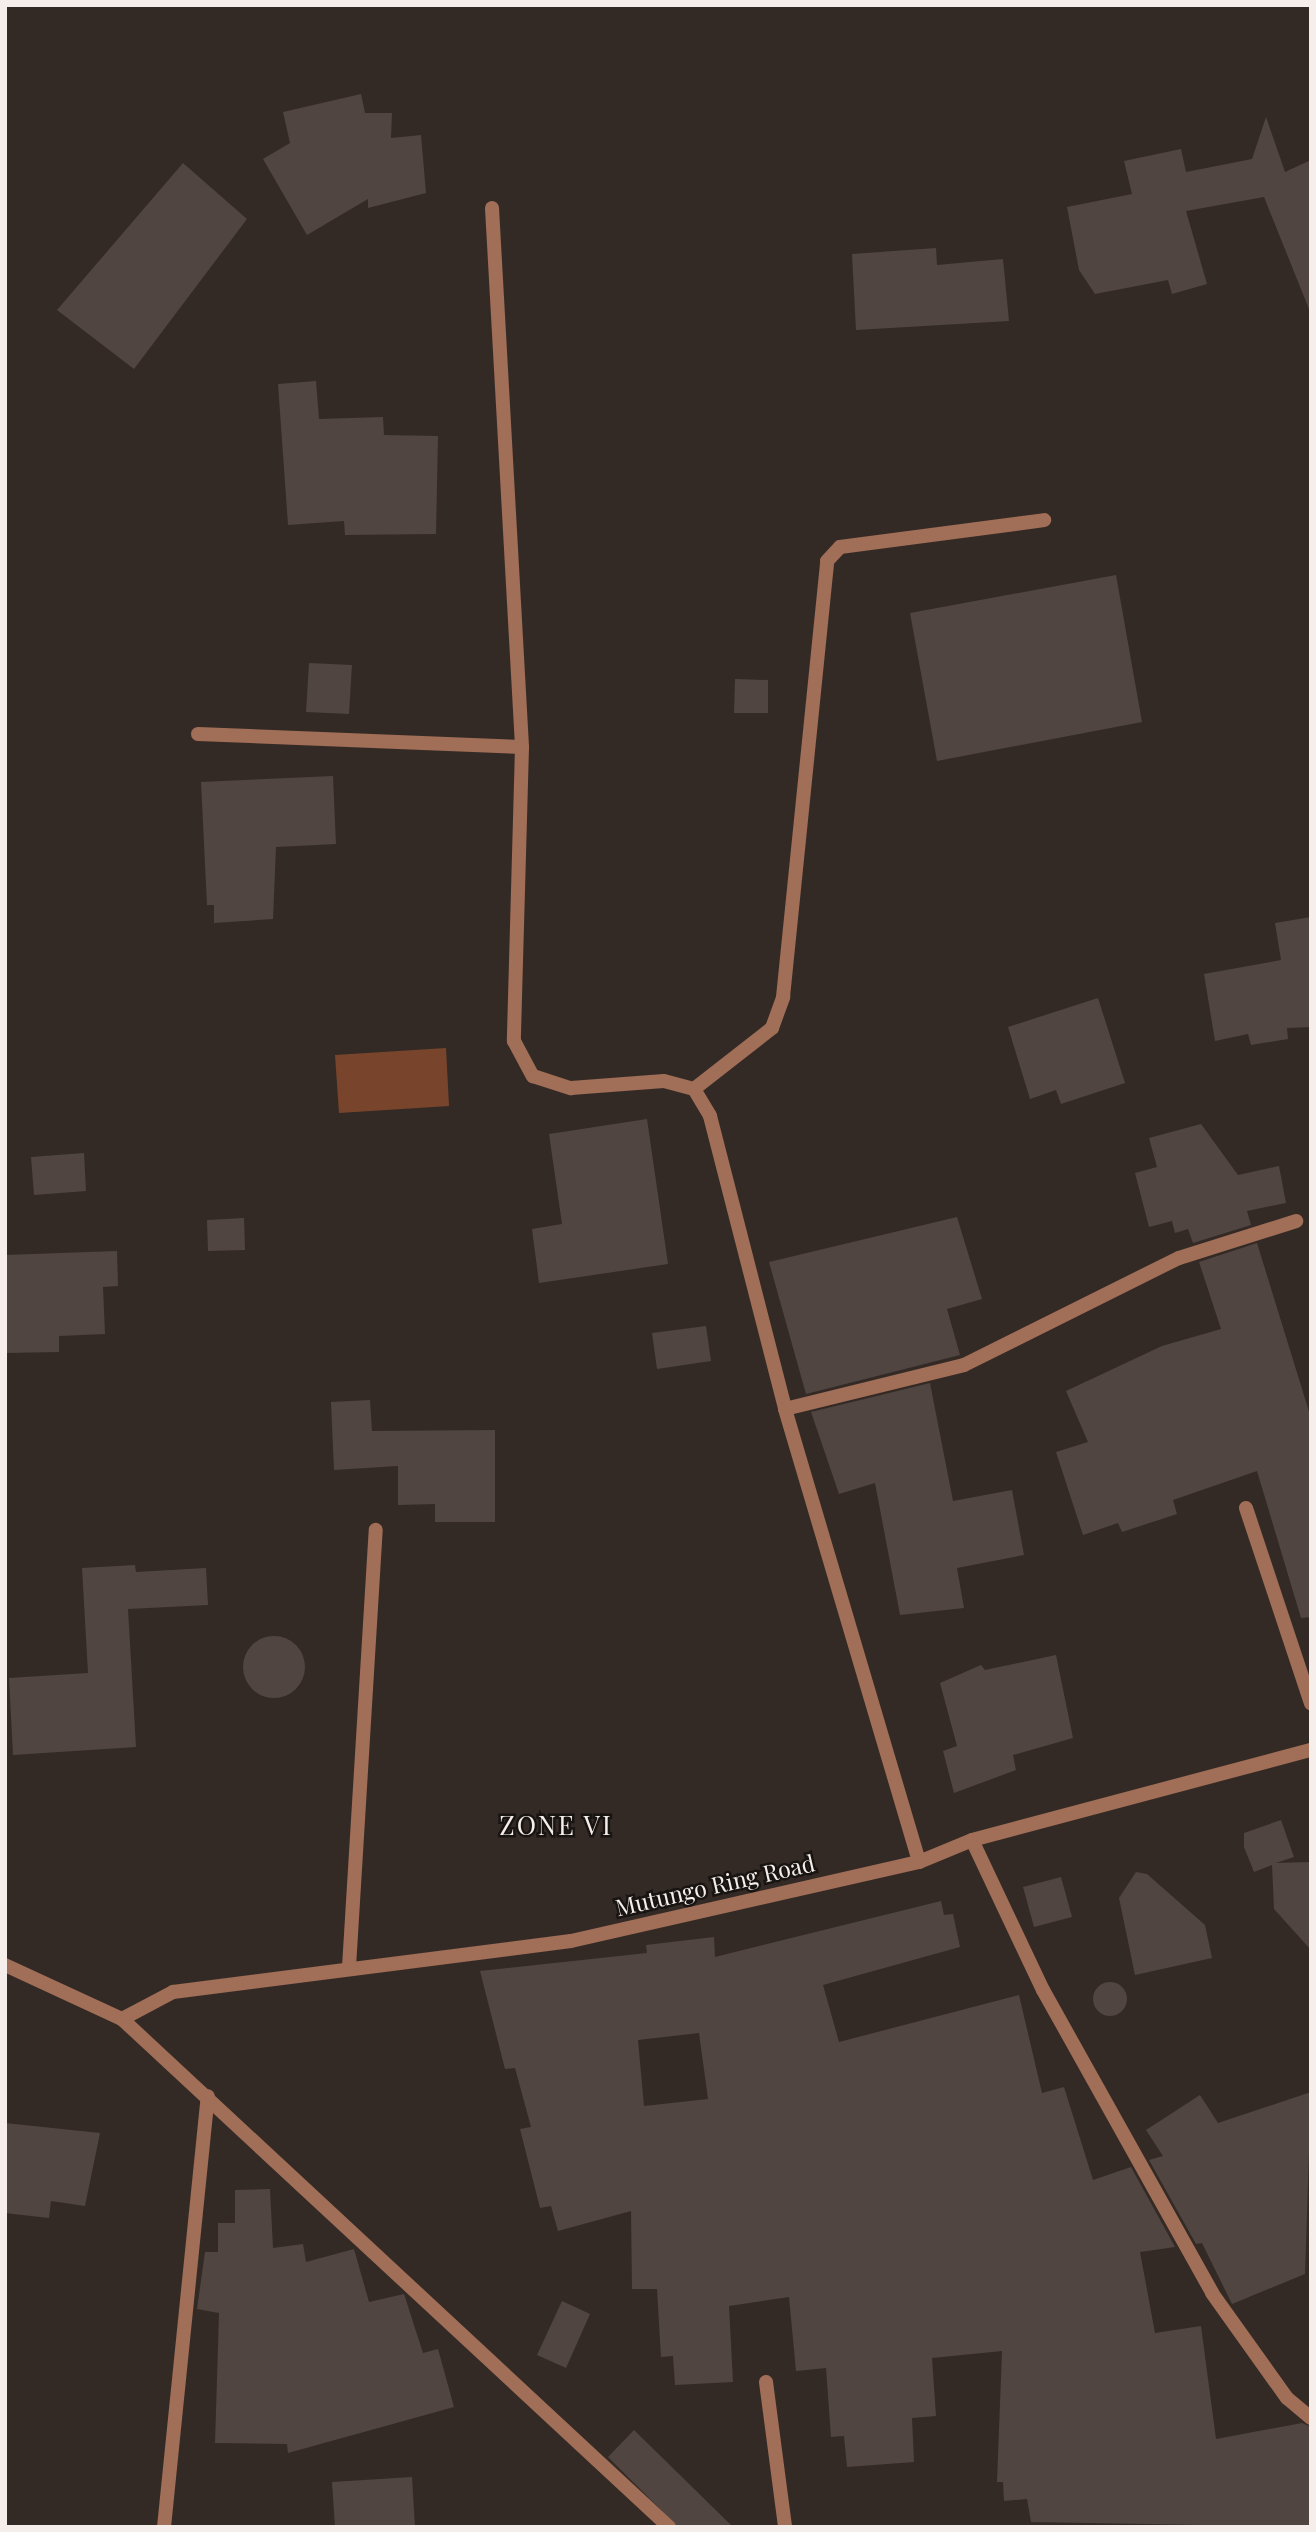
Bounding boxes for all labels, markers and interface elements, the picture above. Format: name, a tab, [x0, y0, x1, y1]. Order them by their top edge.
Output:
district label: ZONE VI	[500, 1809, 612, 1841]
street label: Mutungo Ring Road	[613, 1849, 817, 1921]

